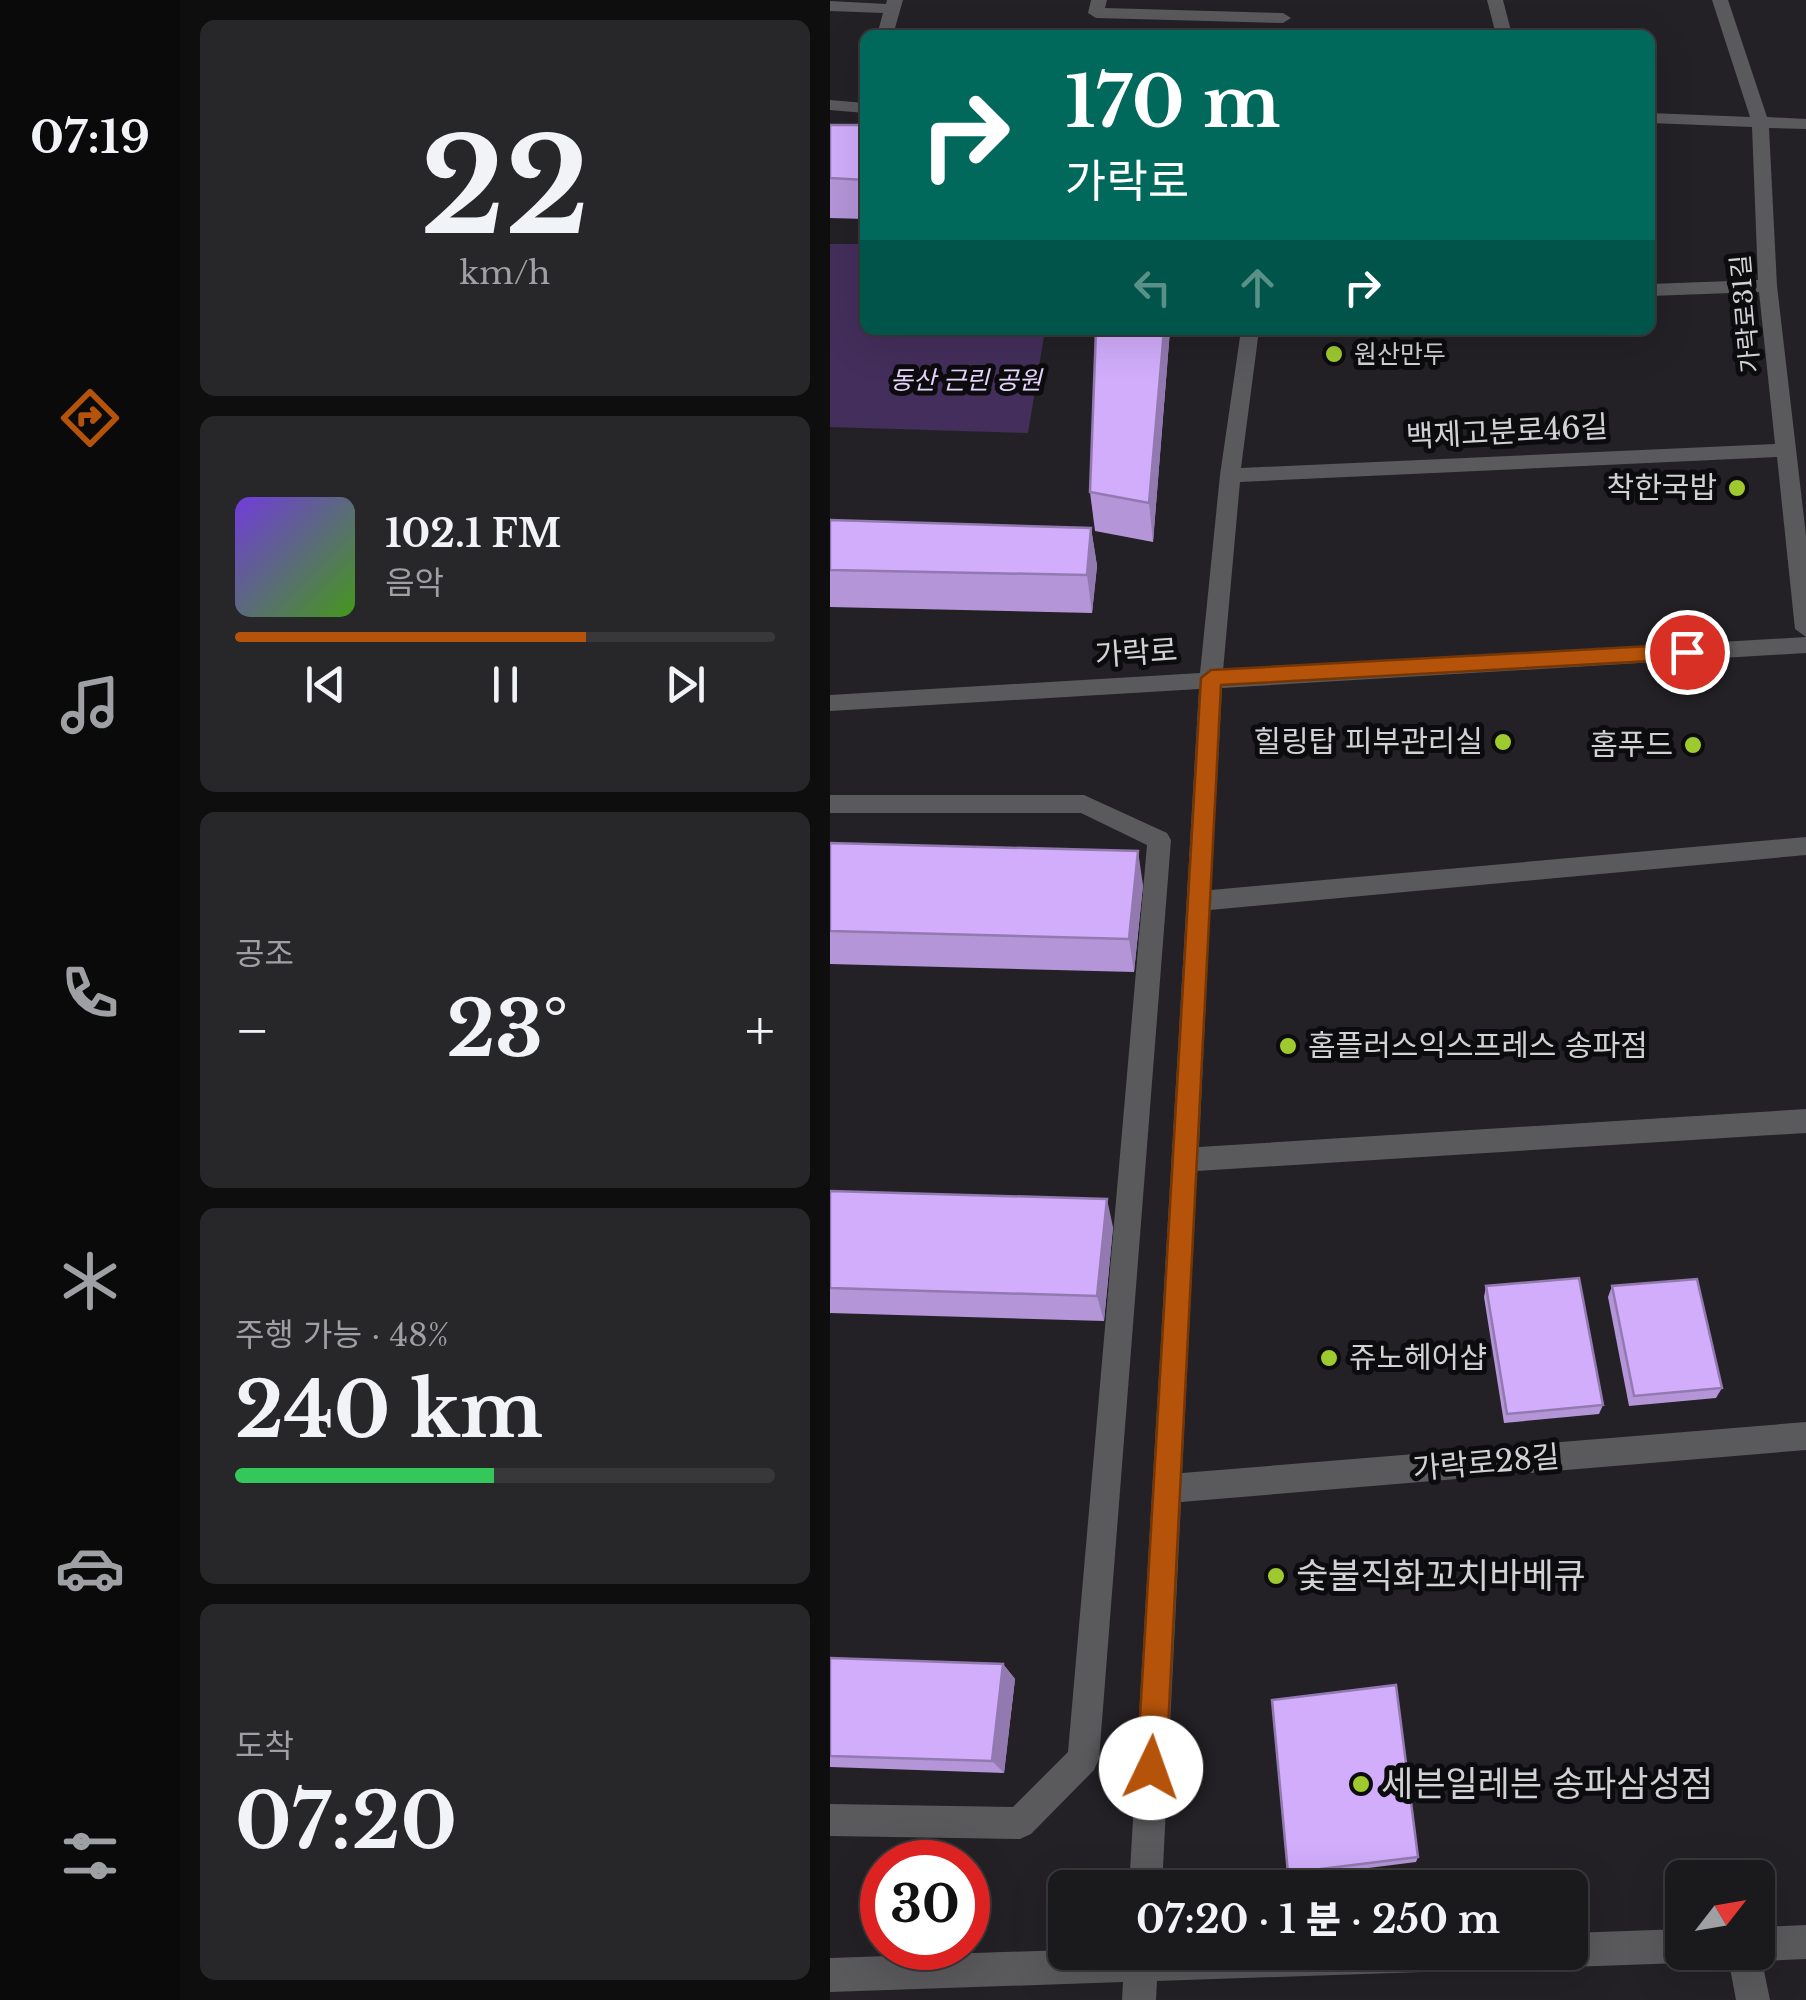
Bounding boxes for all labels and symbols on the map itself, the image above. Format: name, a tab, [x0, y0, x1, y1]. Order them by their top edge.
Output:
street label: 가락로31길	[1725, 254, 1766, 374]
place label: 원산만두	[1354, 339, 1446, 370]
marker: 원산만두	[1323, 343, 1345, 365]
park label: 동산 근린 공원	[890, 365, 1044, 396]
street label: 백제고분로46길	[1405, 408, 1609, 455]
place label: 착한국밥	[1607, 469, 1717, 506]
marker: 착한국밥	[1726, 477, 1748, 499]
pin	[1645, 610, 1730, 695]
street label: 가락로	[1093, 631, 1179, 674]
place label: 힐링탑 피부관리실	[1254, 723, 1483, 760]
place label: 홈푸드	[1590, 726, 1673, 763]
marker: 힐링탑 피부관리실	[1492, 731, 1514, 753]
marker: 홈푸드	[1682, 734, 1704, 756]
place label: 홈플러스익스프레스 송파점	[1308, 1027, 1648, 1064]
marker: 홈플러스익스프레스 송파점	[1277, 1035, 1299, 1057]
place label: 쥬노헤어샵	[1349, 1339, 1487, 1376]
marker: 쥬노헤어샵	[1318, 1347, 1340, 1369]
street label: 가락로28길	[1411, 1438, 1561, 1487]
place label: 숯불직화꼬치바베큐	[1296, 1554, 1586, 1597]
marker: 숯불직화꼬치바베큐	[1265, 1565, 1287, 1587]
position arrow	[1099, 1716, 1203, 1820]
place label: 세븐일레븐 송파삼성점	[1381, 1762, 1713, 1805]
marker: 세븐일레븐 송파삼성점	[1350, 1773, 1372, 1795]
speed limit sign: 30	[860, 1840, 990, 1970]
north arrow	[1665, 1860, 1775, 1970]

